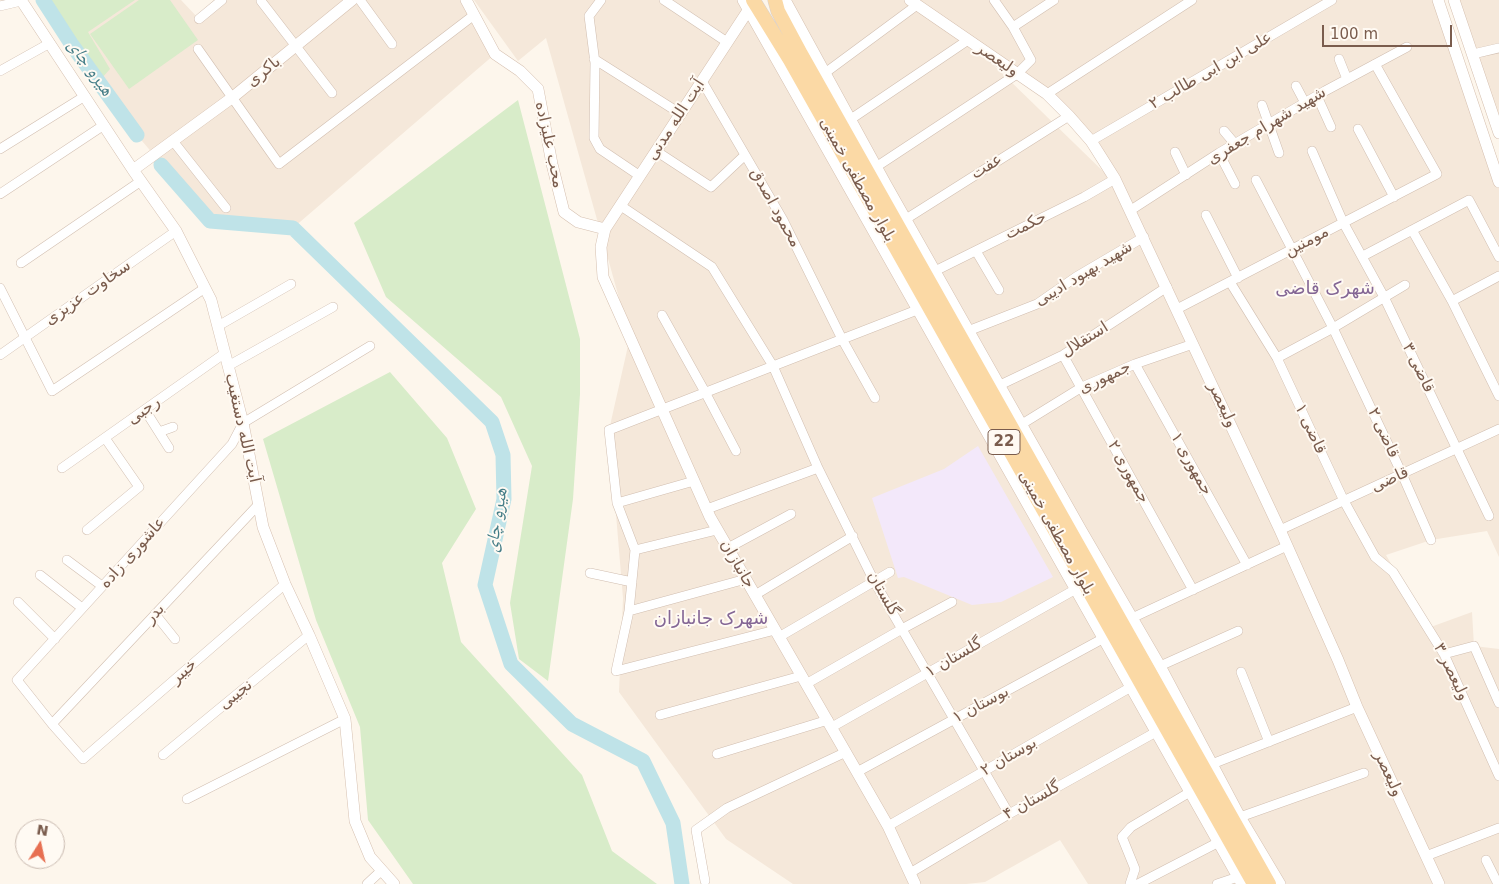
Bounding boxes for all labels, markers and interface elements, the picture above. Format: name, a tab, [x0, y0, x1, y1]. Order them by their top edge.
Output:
scale bar	[1324, 15, 1454, 47]
text: 100 m	[1330, 25, 1378, 43]
street label: علی ابن ابی طالب ۲	[1146, 28, 1276, 114]
water label: هیرو چای	[63, 36, 117, 100]
street label: ولیعصر	[972, 39, 1022, 81]
street label: باکری	[243, 52, 285, 92]
street label: آیت‌ الله مدنی	[643, 76, 709, 164]
street label: شهید شهرام جعفری	[1204, 83, 1330, 169]
street label: محب علیزاده	[530, 100, 568, 190]
street label: بلوار مصطفی خمینی	[815, 114, 899, 246]
street label: عفت	[968, 150, 1006, 184]
street label: محمود اصدق	[745, 165, 805, 251]
street label: حکمت	[1002, 208, 1050, 244]
street label: مومنین	[1282, 222, 1332, 262]
street label: شهید بهبود ادیبی	[1032, 237, 1136, 311]
street label: سخاوت عزیزی	[41, 256, 135, 330]
district label: شهرک قاضی	[1275, 278, 1375, 300]
street label: استقلال	[1058, 318, 1112, 362]
street label: قاضی ۳	[1398, 340, 1438, 396]
street label: جمهوری	[1076, 358, 1134, 398]
street label: آیت الله دستغیب	[220, 371, 264, 485]
street label: ولیعصر	[1203, 379, 1241, 431]
street label: رجبی	[124, 393, 164, 429]
street label: قاضی ۱	[1290, 401, 1330, 457]
street label: قاضی ۲	[1363, 405, 1403, 461]
street label: جمهوری ۱	[1166, 429, 1216, 499]
road number: 22	[988, 430, 1020, 454]
street label: جمهوری ۲	[1103, 437, 1153, 507]
street label: قاضی	[1368, 463, 1412, 497]
street label: بلوار مصطفی خمینی	[1014, 467, 1098, 599]
water label: هیرو چای	[481, 487, 513, 553]
street label: عاشوری زاده	[96, 513, 170, 593]
street label: جانبازان	[715, 536, 759, 592]
street label: گلستان	[863, 568, 903, 620]
street label: بدر	[141, 600, 169, 628]
district label: شهرک جانبازان	[654, 608, 768, 630]
street label: گلستان ۱	[922, 634, 986, 682]
street label: ولیعصر ۳	[1429, 640, 1473, 704]
street label: خیبر	[167, 655, 201, 689]
street label: نجیبی	[215, 676, 257, 714]
street label: بوستان ۱	[949, 682, 1013, 728]
street label: بوستان ۲	[978, 733, 1040, 781]
street label: ولیعصر	[1369, 748, 1407, 800]
street label: گلستان ۴	[1000, 777, 1064, 825]
north arrow	[15, 819, 65, 869]
text: N	[35, 821, 50, 839]

